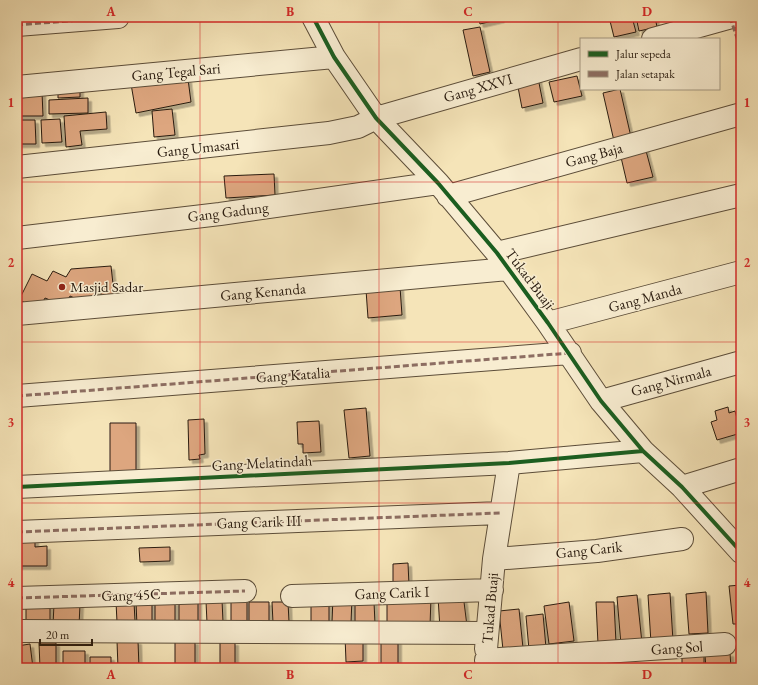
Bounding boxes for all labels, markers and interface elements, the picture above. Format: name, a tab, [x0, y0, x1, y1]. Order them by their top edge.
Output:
text: A	[105, 3, 116, 20]
text: B	[286, 3, 294, 20]
text: C	[463, 3, 473, 20]
text: D	[642, 3, 652, 20]
legend	[580, 38, 720, 90]
text: Jalur sepeda	[615, 46, 671, 62]
street label: Gang Tegal Sari	[131, 58, 222, 85]
text: Jalan setapak	[615, 66, 675, 82]
street label: Gang XXVI	[441, 69, 514, 106]
text: 1	[8, 94, 15, 111]
text: 1	[744, 94, 751, 111]
street label: Gang Umasari	[156, 134, 240, 161]
street label: Gang Baja	[563, 138, 625, 171]
street label: Gang Gadung	[186, 197, 270, 226]
street label: Tukad Buaji	[501, 245, 560, 313]
text: 2	[8, 254, 15, 271]
text: 2	[744, 254, 751, 271]
place label: Masjid Sadar	[70, 277, 143, 296]
street label: Gang Kenanda	[219, 278, 307, 305]
street label: Gang Manda	[606, 279, 684, 316]
marker: Masjid Sadar	[57, 282, 67, 292]
street label: Gang Nirmala	[629, 361, 713, 400]
street label: Gang Katalia	[255, 362, 331, 387]
text: 3	[8, 414, 15, 431]
text: 3	[744, 414, 751, 431]
street label: Gang Melatindah	[211, 450, 313, 475]
street label: Gang Carik III	[216, 511, 302, 532]
street label: Gang Carik	[555, 536, 624, 562]
street label: Tukad Buaji	[477, 571, 502, 644]
text: 4	[8, 574, 15, 591]
text: 4	[744, 574, 751, 591]
street label: Gang Carik I	[354, 582, 430, 603]
street label: Gang 45C	[101, 584, 161, 605]
scale bar	[40, 621, 92, 647]
text: 20 m	[46, 627, 70, 643]
street label: Gang Sol	[650, 636, 704, 659]
text: A	[105, 666, 116, 683]
text: B	[286, 666, 294, 683]
text: C	[463, 666, 473, 683]
text: D	[642, 666, 652, 683]

